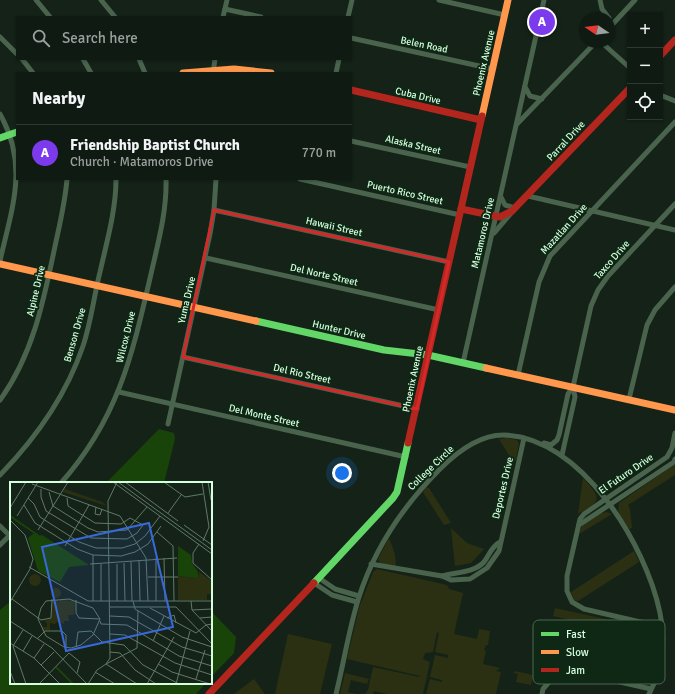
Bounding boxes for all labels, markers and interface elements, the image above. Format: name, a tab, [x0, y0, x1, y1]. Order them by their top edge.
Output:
pin: A	[529, 7, 555, 37]
north arrow	[579, 12, 615, 48]
map controls	[627, 12, 663, 120]
button: +	[627, 12, 663, 48]
search box	[16, 16, 352, 60]
icon: search	[30, 27, 52, 49]
text: Search here	[62, 29, 138, 47]
street label: Phoenix Avenue	[471, 29, 497, 97]
street label: Belen Road	[399, 34, 449, 56]
button: −	[627, 48, 663, 84]
button: locate	[627, 84, 663, 120]
street label: Cuba Drive	[394, 85, 442, 107]
text: Nearby	[32, 88, 85, 109]
street label: Parral Drive	[544, 118, 588, 164]
street label: Alaska Street	[384, 133, 442, 157]
text: Friendship Baptist Church	[70, 136, 240, 154]
text: A	[41, 145, 49, 161]
text: 770 m	[302, 145, 336, 161]
text: Church · Matamoros Drive	[70, 154, 214, 170]
street label: Puerto Rico Street	[366, 178, 445, 208]
street label: Matamoros Drive	[469, 196, 497, 270]
street label: Mazatlan Drive	[538, 201, 590, 257]
street label: Hawaii Street	[305, 215, 364, 239]
street label: Taxco Drive	[592, 238, 632, 282]
street label: Del Norte Street	[289, 261, 360, 289]
street label: Alpine Drive	[24, 264, 48, 318]
street label: Yuma Drive	[176, 275, 198, 325]
street label: Benson Drive	[61, 306, 89, 364]
street label: Wilcox Drive	[114, 310, 138, 364]
street label: Hunter Drive	[311, 318, 367, 342]
street label: Phoenix Avenue	[400, 345, 426, 413]
street label: Del Rio Street	[272, 362, 332, 387]
street label: Del Monte Street	[228, 402, 301, 430]
street label: College Circle	[406, 443, 456, 493]
street label: El Futuro Drive	[596, 451, 656, 497]
street label: Deportes Drive	[490, 456, 516, 520]
your location	[332, 463, 352, 483]
inset map	[10, 482, 212, 684]
legend	[533, 620, 665, 684]
text: Fast	[566, 628, 586, 641]
text: Slow	[566, 646, 589, 659]
text: Jam	[566, 664, 585, 677]

